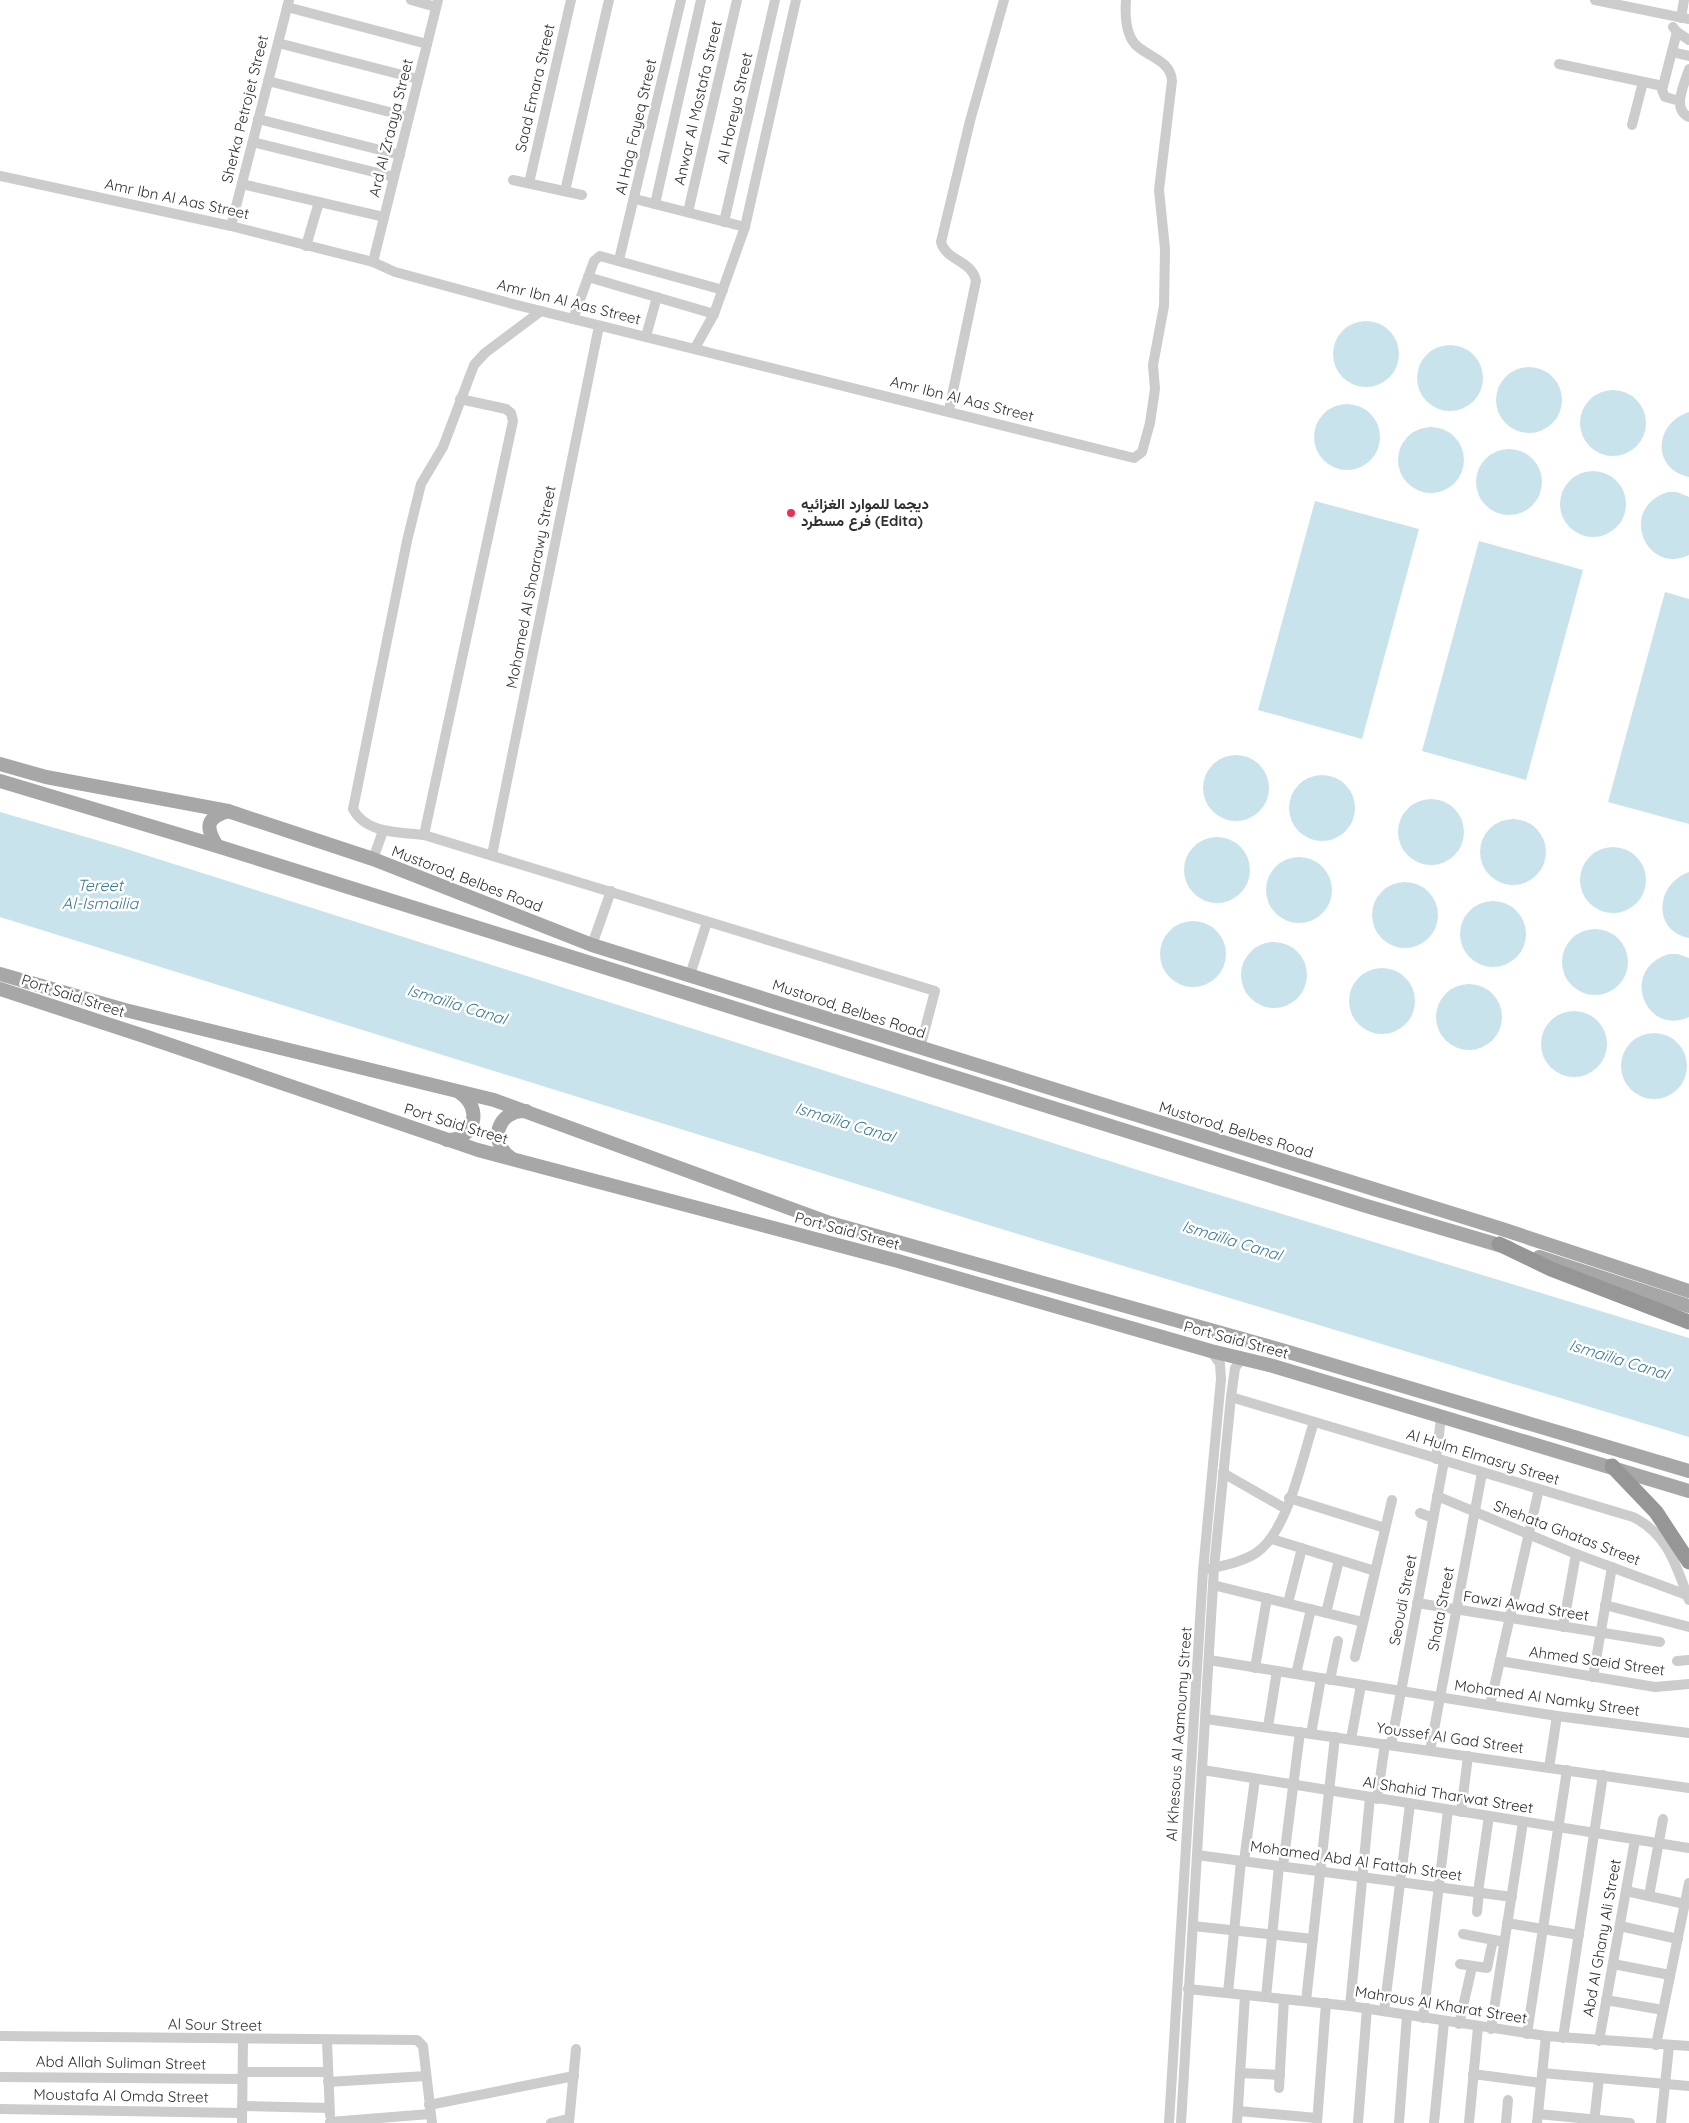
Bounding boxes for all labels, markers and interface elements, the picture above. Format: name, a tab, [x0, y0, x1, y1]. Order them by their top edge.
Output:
street label: Anwar Al Mostafa Street	[669, 19, 726, 187]
street label: Saad Emara Street	[511, 22, 559, 154]
street label: Sherka Petrojet Street	[217, 33, 272, 185]
street label: Al Horeya Street	[712, 50, 757, 165]
street label: Ard Al Zraaya Street	[364, 57, 417, 199]
street label: Al Hag Fayeq Street	[611, 57, 660, 197]
street label: Amr Ibn Al Aas Street	[103, 174, 251, 223]
street label: Amr Ibn Al Aas Street	[495, 274, 643, 329]
street label: Amr Ibn Al Aas Street	[888, 371, 1036, 426]
street label: Mohamed Al Shaarawy Street	[501, 484, 560, 690]
place label: ديجما للموارد الغزائيه فرع مسطرد (Edita)	[801, 494, 929, 531]
marker: ديجما للموارد الغزائيه فرع مسطرد (Edita)	[785, 507, 797, 519]
street label: Mustorod, Belbes Road	[389, 841, 545, 916]
water label: Tereet Al-Ismailia	[62, 875, 139, 913]
street label: Port Said Street	[19, 970, 127, 1021]
street label: Mustorod, Belbes Road	[770, 975, 928, 1042]
water label: Ismaïlia Canal	[405, 979, 511, 1029]
water label: Ismaïlia Canal	[793, 1097, 899, 1147]
street label: Mustorod, Belbes Road	[1157, 1097, 1316, 1162]
street label: Port Said Street	[402, 1099, 510, 1148]
street label: Port Said Street	[793, 1207, 902, 1254]
water label: Ismaïlia Canal	[1180, 1215, 1286, 1265]
street label: Port Said Street	[1182, 1316, 1291, 1363]
water label: Ismaïlia Canal	[1567, 1334, 1673, 1384]
street label: Al Hulm Elmasry Street	[1404, 1424, 1562, 1489]
street label: Shehata Ghatas Street	[1491, 1496, 1643, 1569]
street label: Seoudi Street	[1384, 1553, 1421, 1647]
street label: Shata Street	[1423, 1565, 1458, 1653]
street label: Fawzi Awad Street	[1462, 1586, 1590, 1625]
street label: Al Khesous Al Aamoumy Street	[1162, 1626, 1195, 1842]
street label: Ahmed Saeid Street	[1528, 1642, 1666, 1679]
street label: Mohamed Al Namky Street	[1453, 1675, 1641, 1720]
street label: Youssef Al Gad Street	[1375, 1718, 1525, 1757]
street label: Al Shahid Tharwat Street	[1362, 1772, 1535, 1817]
street label: Mohamed Abd Al Fattah Street	[1249, 1836, 1463, 1885]
street label: Abd Al Ghany Ali Street	[1578, 1858, 1625, 2018]
street label: Mahrous Al Kharat Street	[1354, 1982, 1529, 2028]
street label: Al Sour Street	[168, 2014, 262, 2035]
street label: Abd Allah Suliman Street	[36, 2052, 206, 2073]
street label: Moustafa Al Omda Street	[33, 2084, 209, 2107]

